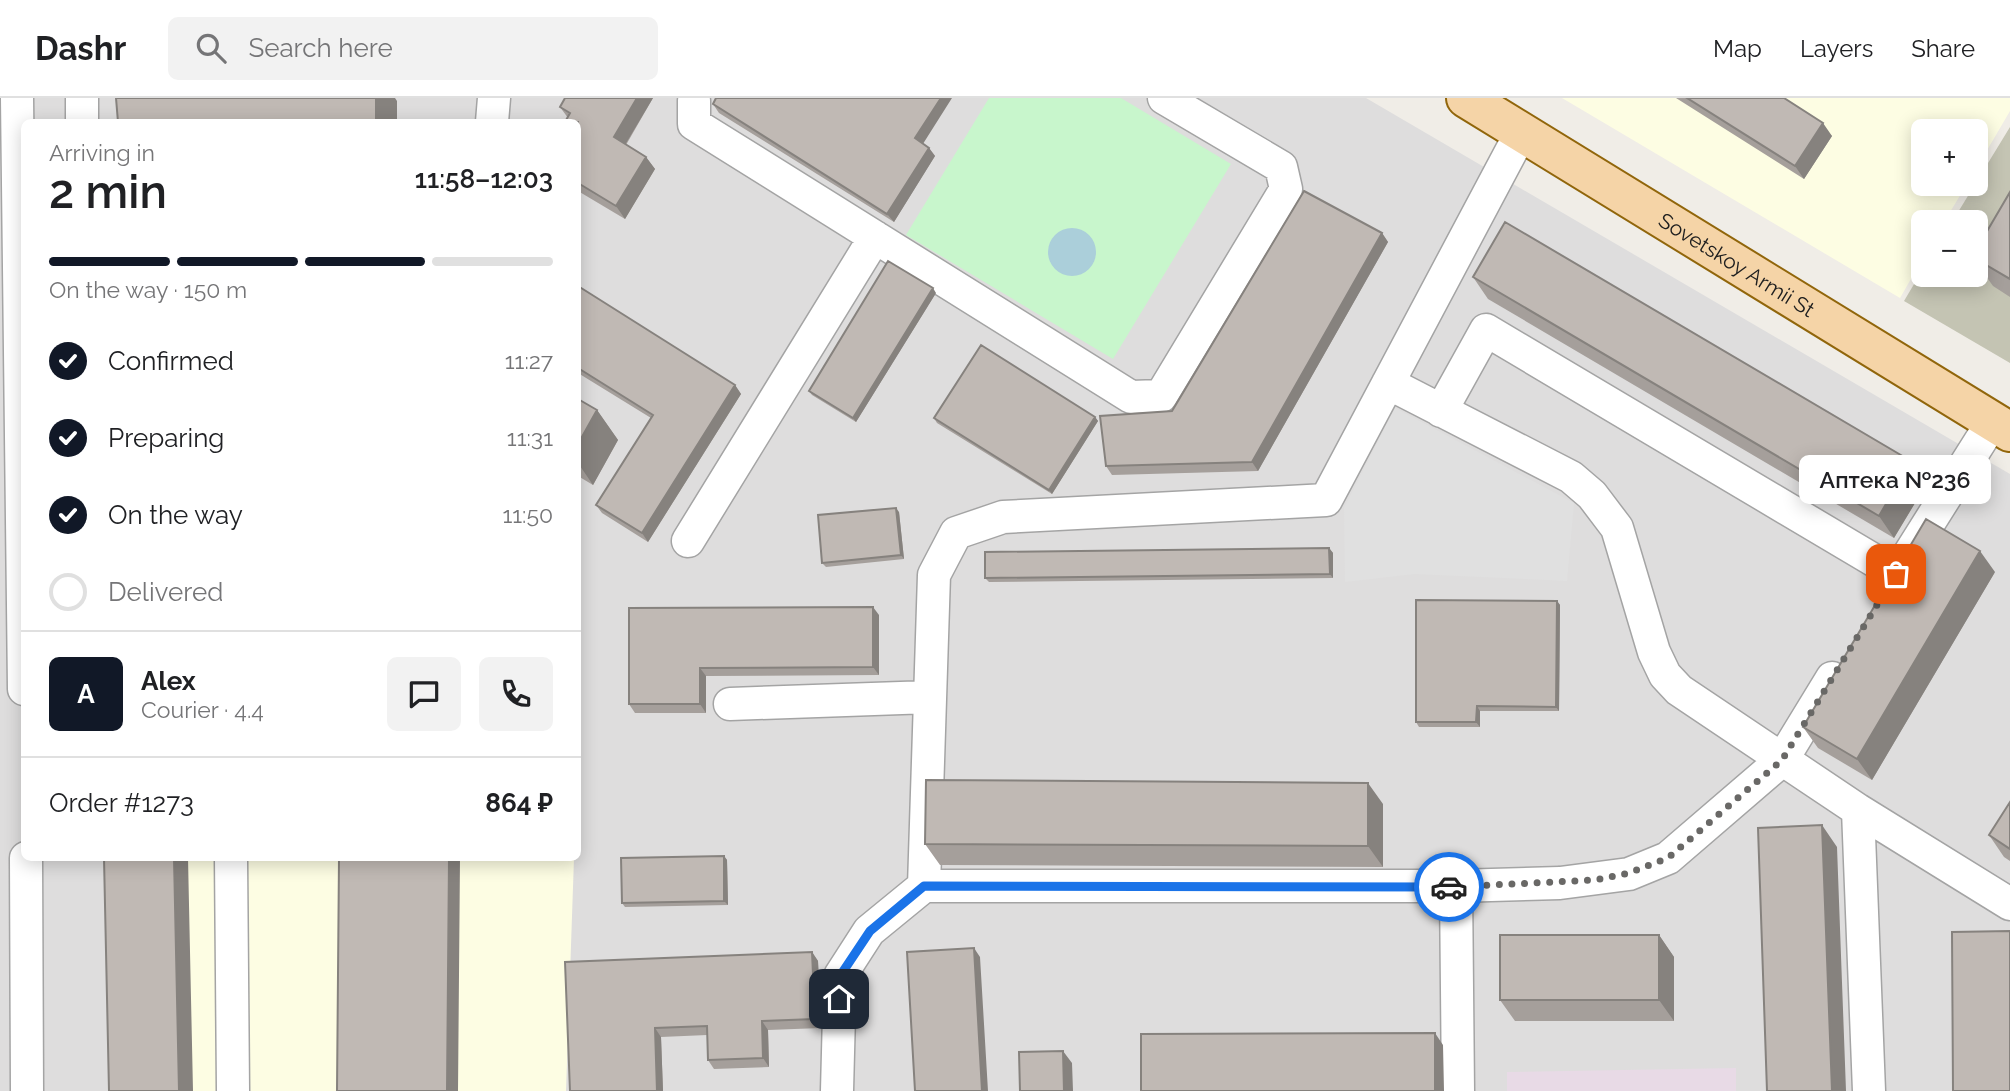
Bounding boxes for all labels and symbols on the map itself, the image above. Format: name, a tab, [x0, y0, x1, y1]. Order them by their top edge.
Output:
street label: Sovetskoy Armii St	[1654, 207, 1820, 322]
callout: Аптека №236	[1800, 455, 1992, 504]
pin	[1866, 544, 1926, 604]
courier	[1414, 852, 1484, 922]
pin	[809, 969, 869, 1029]

